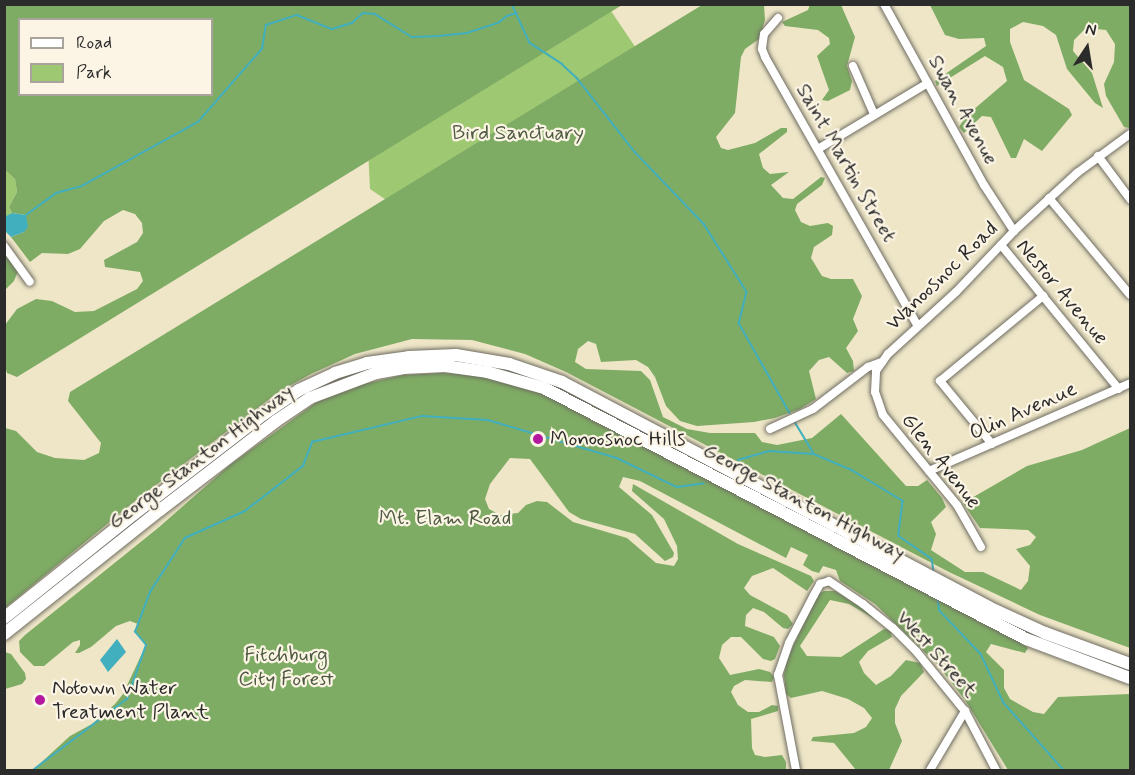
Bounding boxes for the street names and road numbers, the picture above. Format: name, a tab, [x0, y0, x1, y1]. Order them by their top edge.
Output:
street label: Swan Avenue	[922, 50, 1004, 170]
street label: Saint Martin Street	[789, 78, 903, 248]
street label: Wanoosnoc Road	[882, 217, 1002, 335]
street label: Nestor Avenue	[1012, 235, 1112, 349]
street label: Olin Avenue	[968, 377, 1078, 445]
street label: George Stanton Highway	[104, 380, 298, 534]
street label: Glen Avenue	[895, 407, 987, 515]
street label: George Stanton Highway	[699, 438, 909, 566]
street label: West Street	[891, 605, 983, 703]

